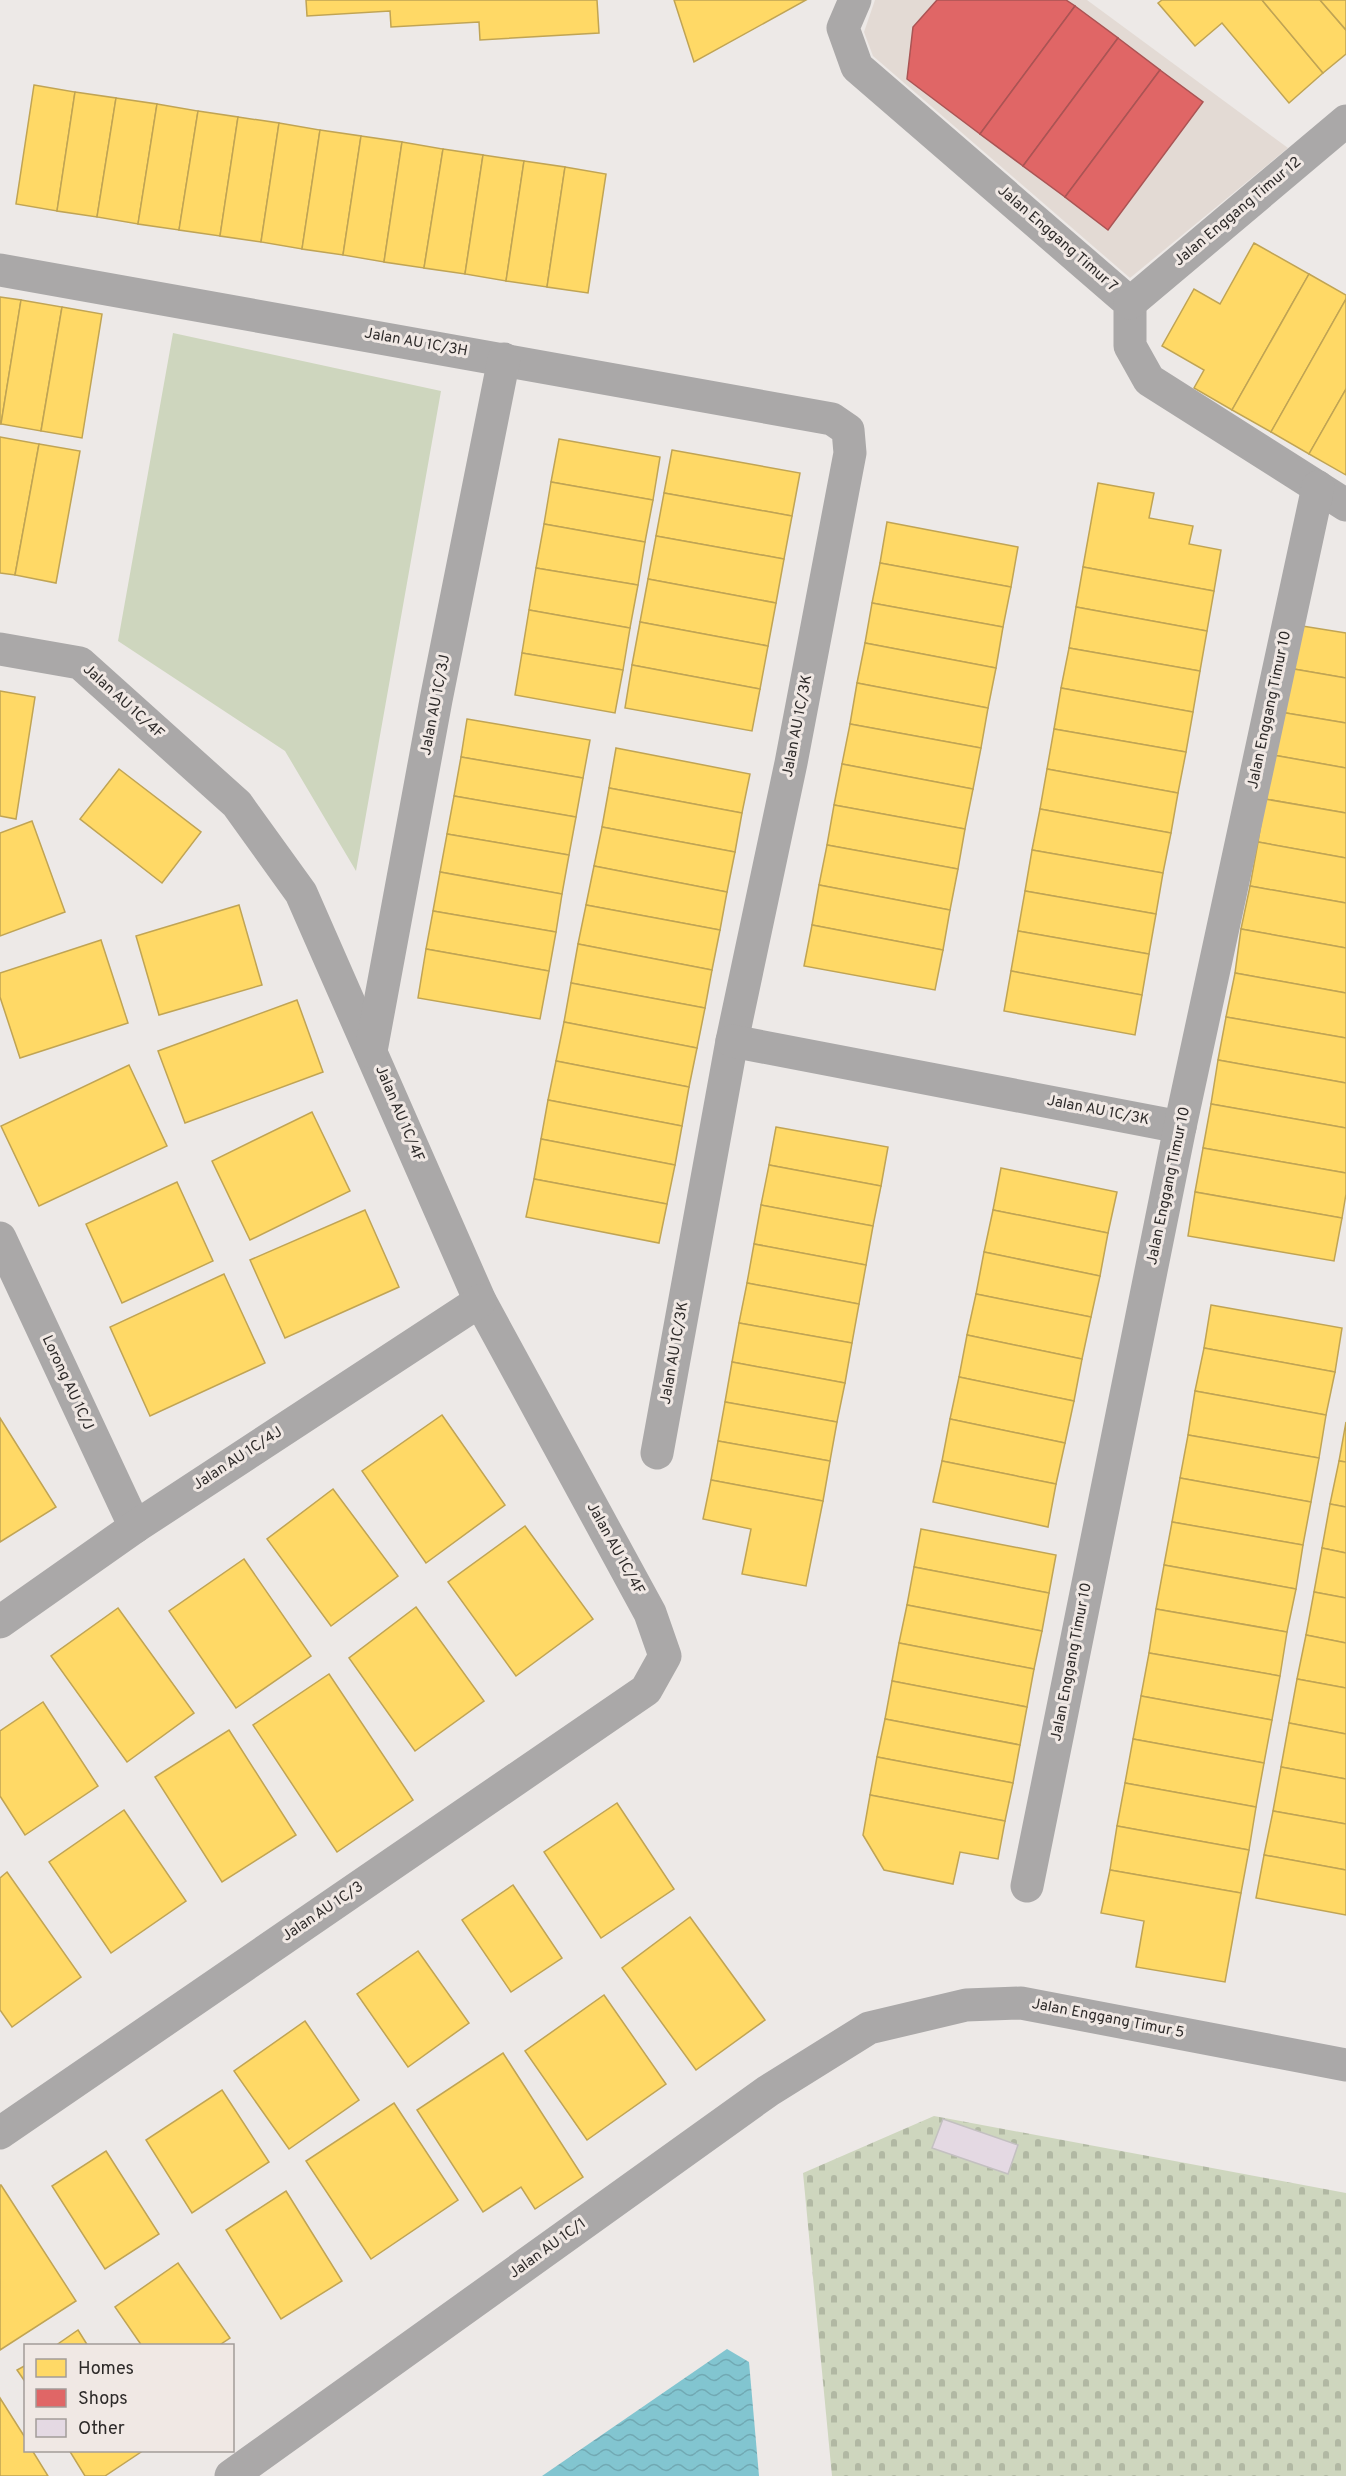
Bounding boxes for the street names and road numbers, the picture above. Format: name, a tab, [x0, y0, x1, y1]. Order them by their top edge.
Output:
street label: Jalan Enggang Timur 12	[1170, 153, 1306, 271]
street label: Jalan Enggang Timur 7	[993, 182, 1121, 296]
street label: Jalan AU 1C/3H	[363, 325, 469, 361]
street label: Jalan Enggang Timur 10	[1244, 629, 1296, 791]
street label: Jalan AU 1C/3J	[417, 653, 455, 757]
street label: Jalan AU 1C/4F	[78, 660, 168, 744]
street label: Jalan AU 1C/3K	[779, 673, 817, 779]
street label: Jalan AU 1C/4F	[370, 1063, 428, 1165]
street label: Jalan AU 1C/3K	[1045, 1092, 1151, 1130]
street label: Jalan Enggang Timur 10	[1143, 1105, 1195, 1267]
street label: Jalan AU 1C/3K	[657, 1300, 693, 1406]
street label: Lorong AU 1C/J	[37, 1333, 97, 1433]
street label: Jalan AU 1C/4J	[190, 1423, 286, 1495]
street label: Jalan AU 1C/4F	[582, 1499, 648, 1599]
street label: Jalan Enggang Timur 10	[1047, 1581, 1097, 1743]
street label: Jalan AU 1C/3	[279, 1878, 367, 1946]
street label: Jalan Enggang Timur 5	[1030, 1995, 1186, 2043]
street label: Jalan AU 1C/1	[506, 2215, 590, 2283]

